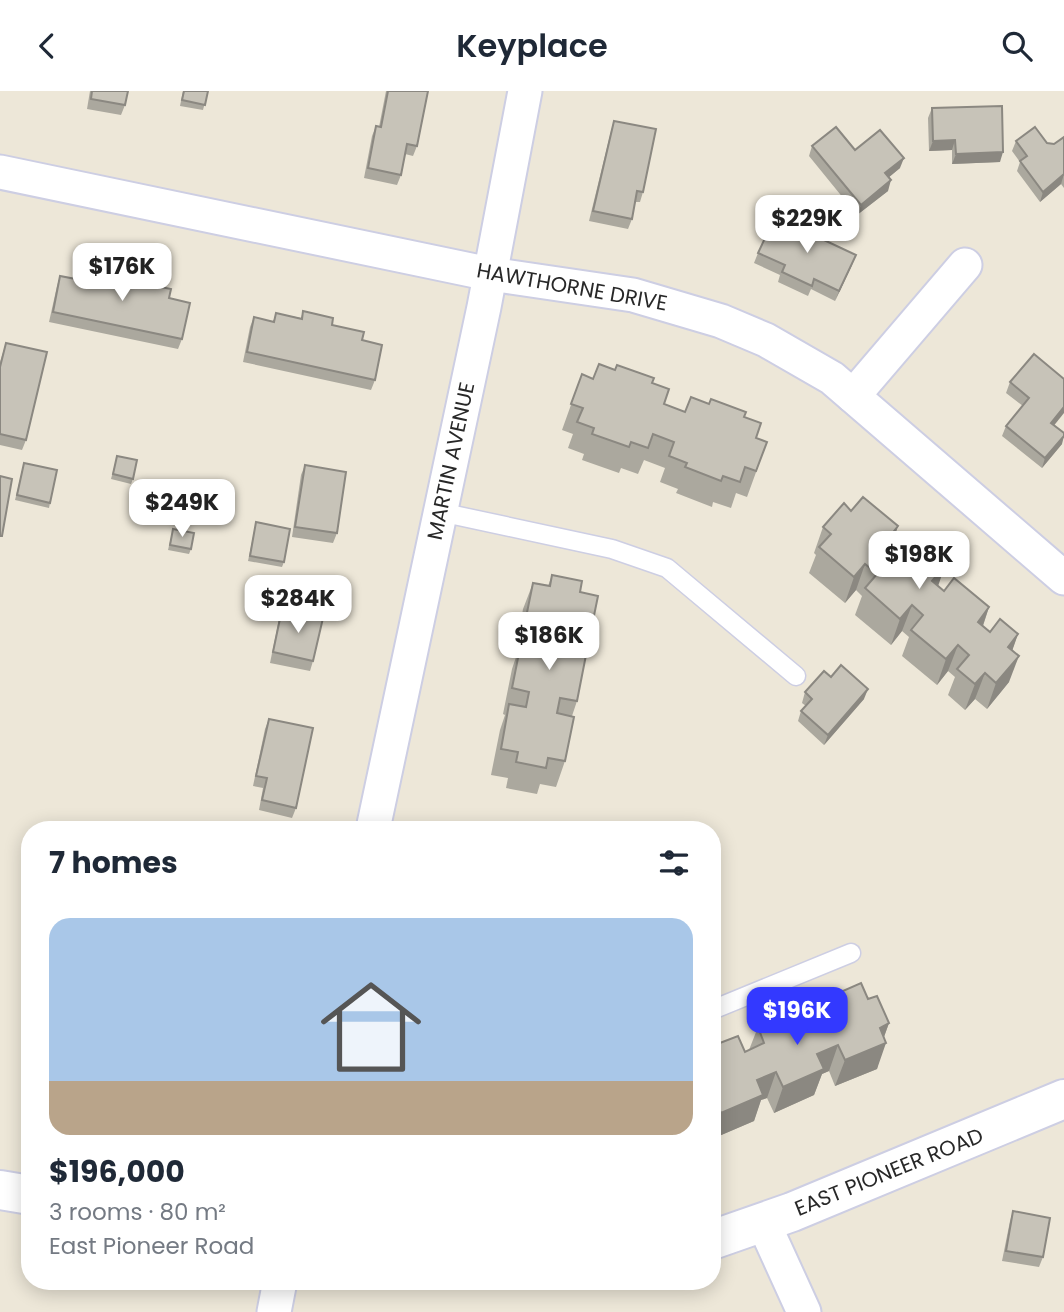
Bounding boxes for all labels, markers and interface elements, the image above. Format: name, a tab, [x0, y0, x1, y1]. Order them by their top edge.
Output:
text: Keyplace	[456, 23, 608, 68]
icon: back	[28, 27, 66, 65]
icon: search	[998, 27, 1036, 65]
pin: $229K	[758, 195, 856, 255]
text: $229K	[771, 202, 843, 234]
pin: $176K	[73, 243, 171, 303]
text: $176K	[89, 250, 155, 282]
street label: HAWTHORNE DRIVE	[474, 255, 670, 318]
street label: MARTIN AVENUE	[420, 379, 481, 543]
pin: $249K	[133, 479, 231, 539]
text: $249K	[145, 486, 219, 518]
pin: $198K	[870, 531, 968, 591]
text: $198K	[885, 538, 953, 570]
pin: $284K	[249, 575, 347, 635]
text: $284K	[261, 582, 335, 614]
pin: $186K	[500, 613, 598, 672]
text: $186K	[514, 619, 584, 651]
text: 7 homes	[49, 841, 178, 884]
icon: filters	[655, 844, 693, 882]
icon: home	[308, 964, 434, 1090]
pin: $196K	[748, 988, 846, 1047]
text: $196K	[763, 994, 831, 1026]
street label: EAST PIONEER ROAD	[790, 1120, 987, 1223]
text: $196,000	[49, 1150, 185, 1193]
text: 3 rooms · 80 m²	[49, 1196, 226, 1228]
text: East Pioneer Road	[49, 1230, 254, 1262]

